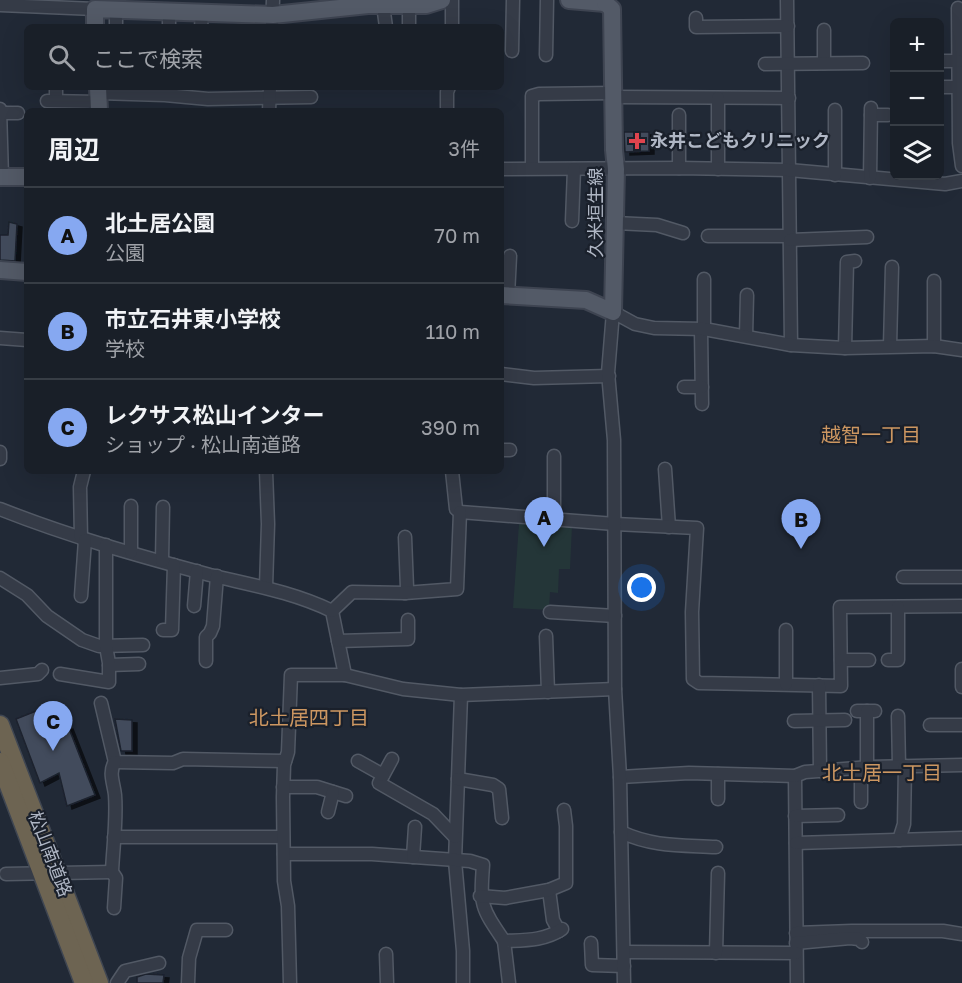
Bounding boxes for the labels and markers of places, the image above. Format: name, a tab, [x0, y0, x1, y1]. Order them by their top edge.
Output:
place label: 永井こどもクリニック	[650, 129, 830, 151]
marker: 永井こどもクリニック	[628, 132, 646, 150]
pin: A	[524, 498, 564, 547]
pin: B	[782, 500, 820, 549]
pin: C	[34, 702, 72, 751]

